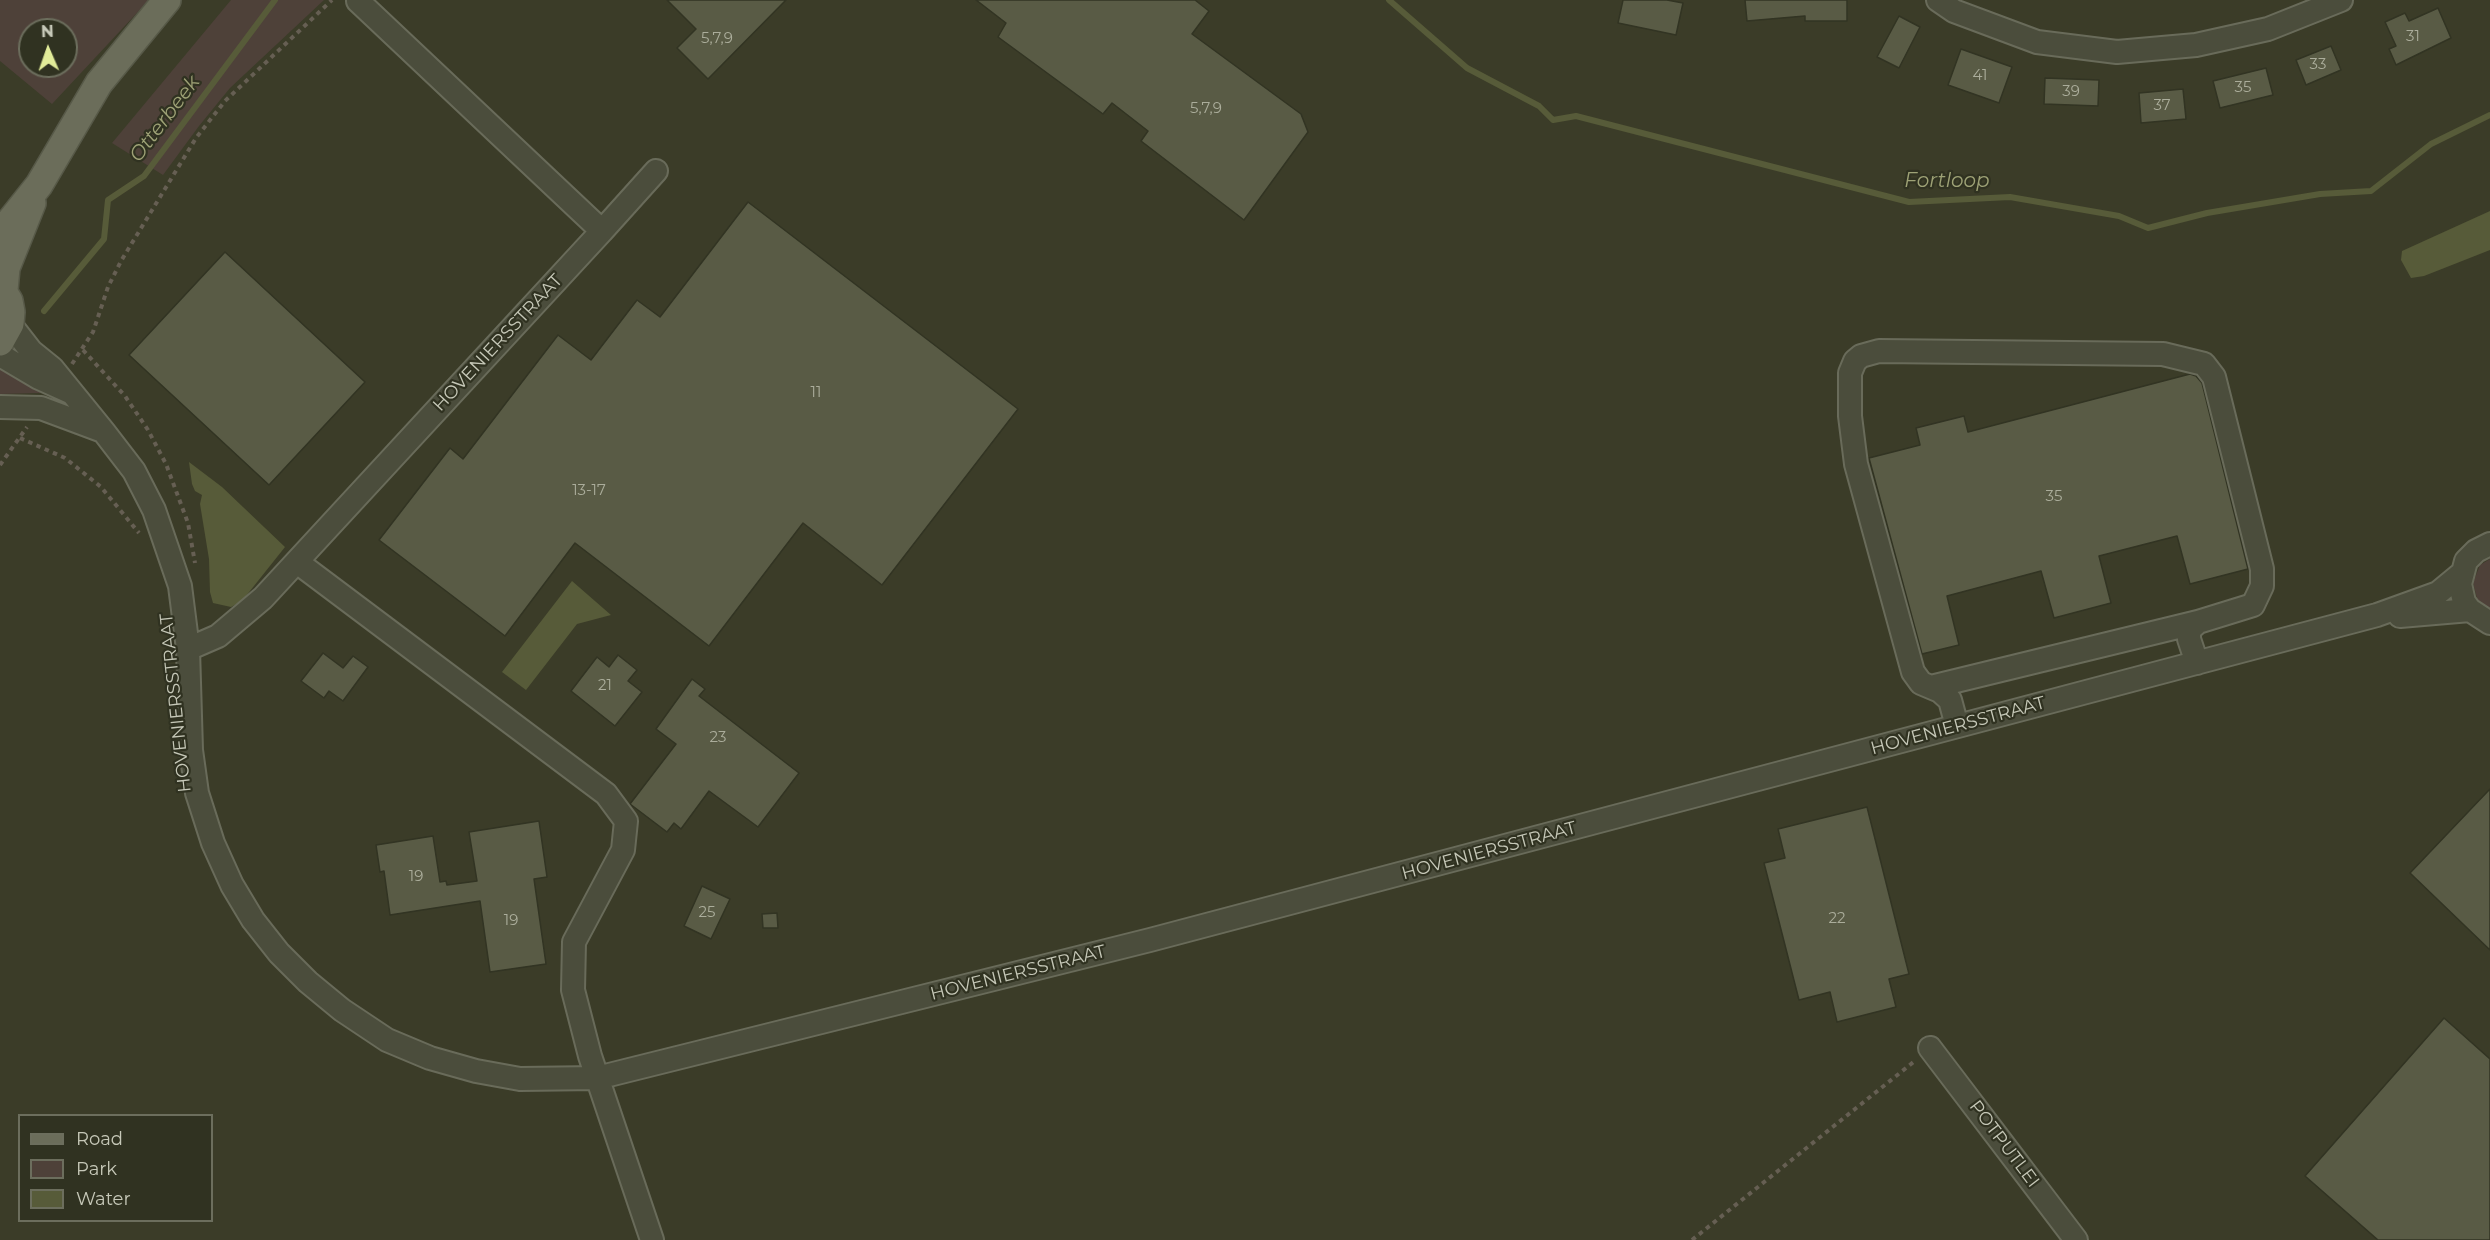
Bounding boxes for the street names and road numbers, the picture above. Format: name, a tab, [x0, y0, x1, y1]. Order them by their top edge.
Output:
street label: HOVENIERSSTRAAT	[429, 270, 567, 416]
street label: HOVENIERSSTRAAT	[156, 612, 196, 794]
street label: HOVENIERSSTRAAT	[1868, 692, 2048, 760]
street label: HOVENIERSSTRAAT	[1399, 817, 1579, 885]
street label: HOVENIERSSTRAAT	[928, 941, 1108, 1005]
street label: POTPUTLEI	[1964, 1096, 2044, 1192]

